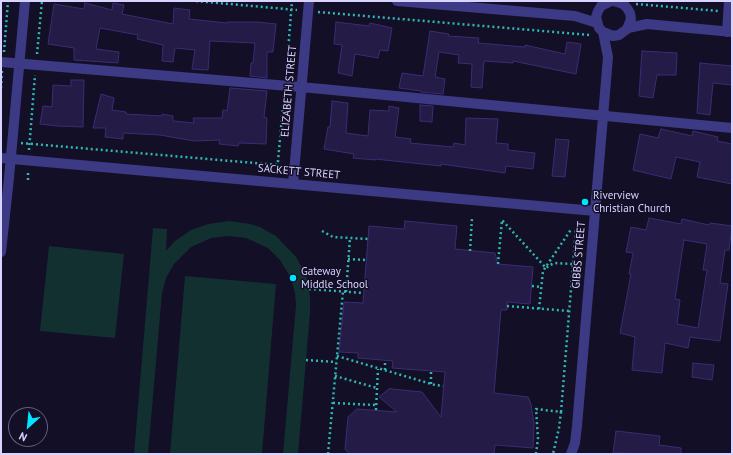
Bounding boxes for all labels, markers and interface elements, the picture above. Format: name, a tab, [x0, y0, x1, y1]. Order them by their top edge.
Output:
street label: ELIZABETH STREET	[278, 45, 300, 137]
street label: SACKETT STREET	[257, 162, 341, 182]
place label: Riverview Christian Church	[593, 189, 671, 215]
marker: Riverview Christian Church	[580, 197, 590, 207]
street label: GIBBS STREET	[569, 221, 589, 289]
place label: Gateway Middle School	[301, 265, 368, 291]
marker: Gateway Middle School	[288, 273, 298, 283]
north arrow	[8, 407, 48, 447]
text: N	[17, 429, 29, 445]

